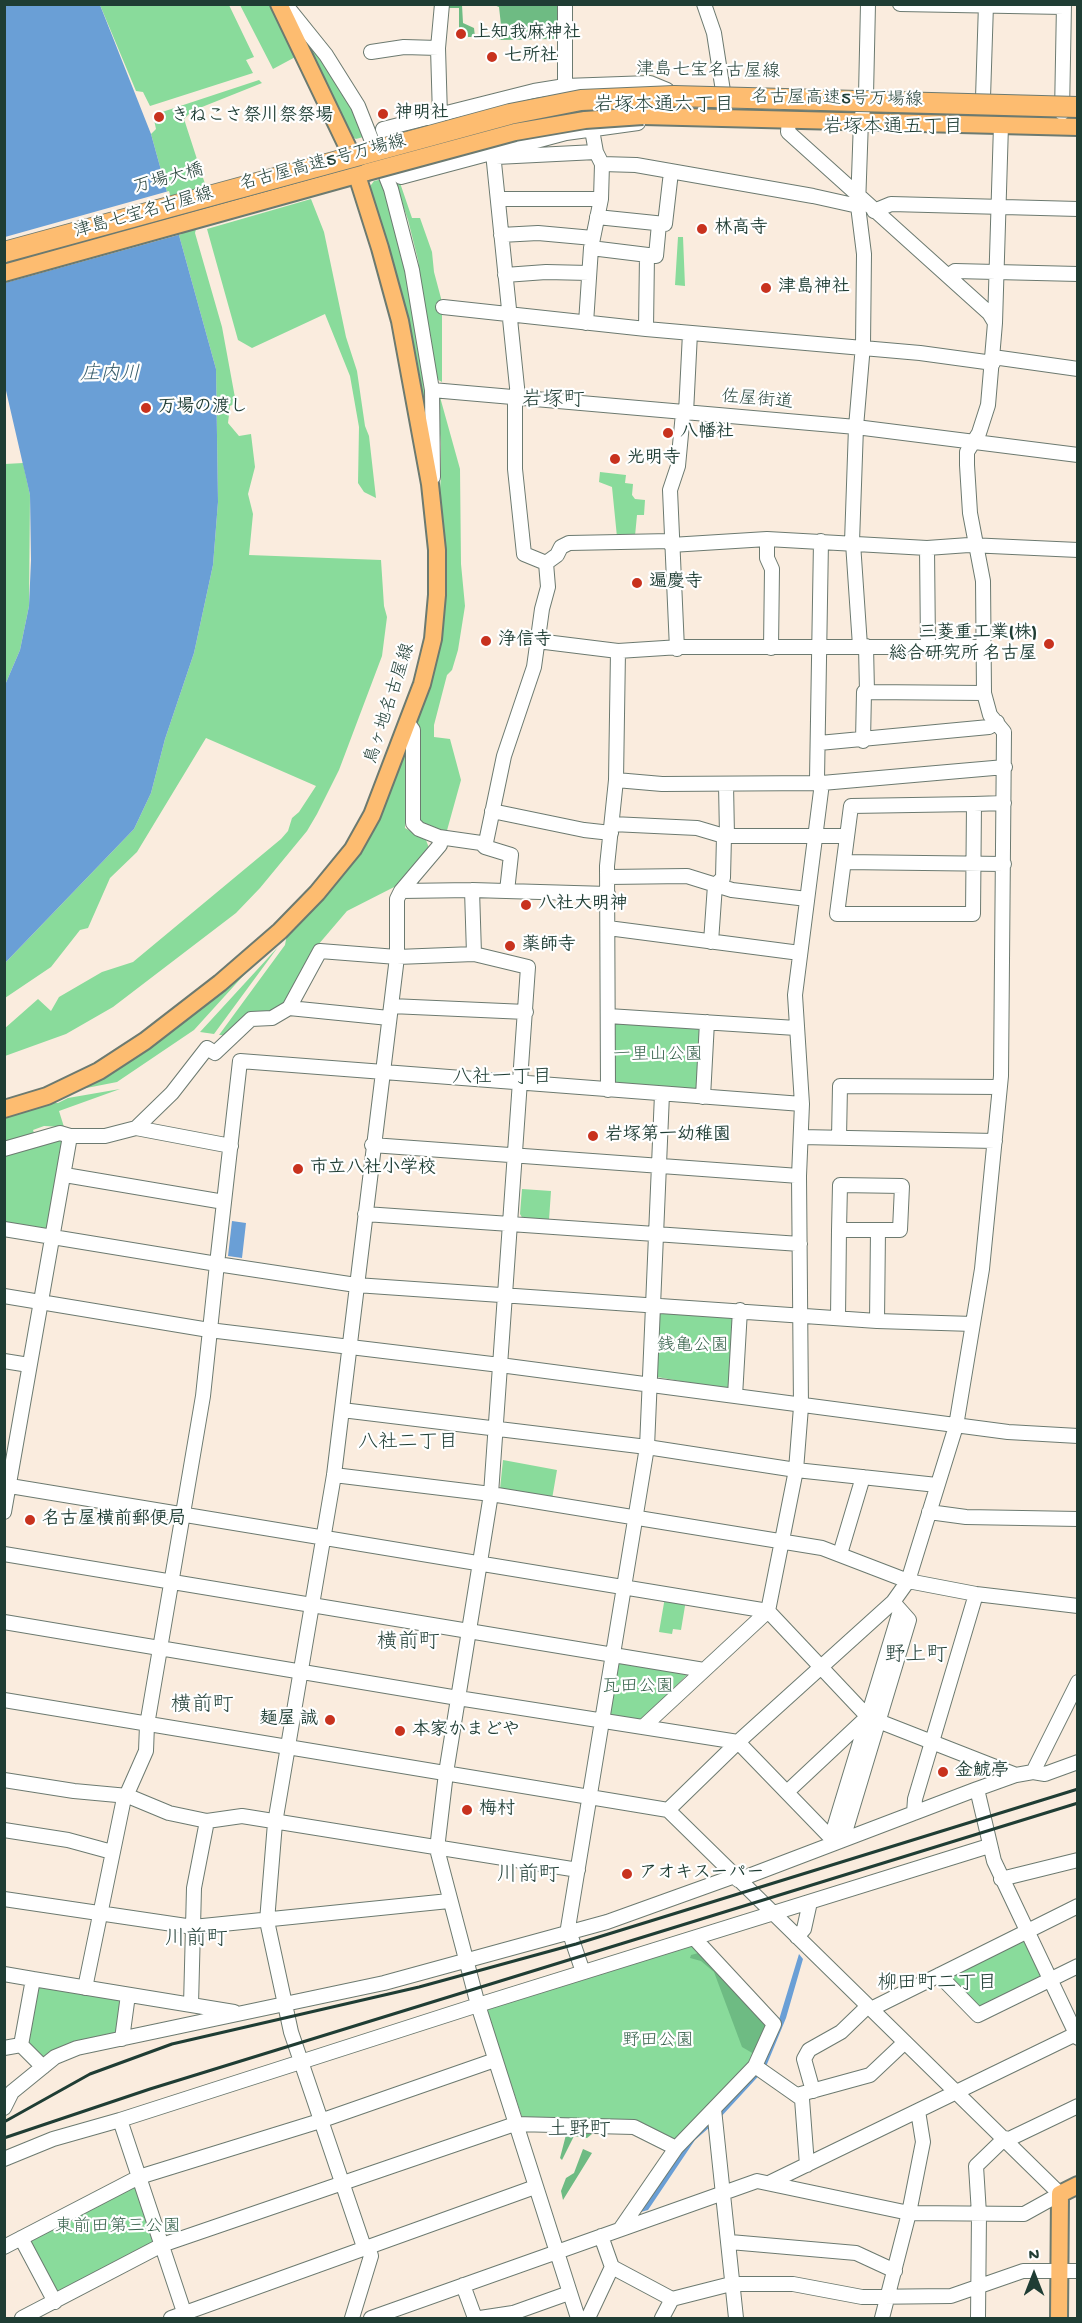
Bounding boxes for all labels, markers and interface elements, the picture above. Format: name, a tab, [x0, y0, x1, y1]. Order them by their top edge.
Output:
place label: 上知我麻神社	[473, 23, 581, 45]
marker: 上知我麻神社	[454, 27, 468, 41]
place label: 七所社	[504, 46, 558, 68]
marker: 七所社	[485, 50, 499, 64]
street label: 津島七宝名古屋線	[636, 60, 780, 84]
street label: 名古屋高速5号万場線	[751, 88, 923, 112]
district label: 岩塚本通六丁目	[594, 95, 734, 119]
place label: 神明社	[395, 103, 449, 125]
place label: きねこさ祭川祭祭場	[171, 106, 333, 128]
marker: 神明社	[376, 107, 390, 121]
marker: きねこさ祭川祭祭場	[152, 110, 166, 124]
district label: 岩塚本通五丁目	[823, 117, 963, 141]
street label: 名古屋高速5号万場線	[237, 131, 409, 197]
street label: 万場大橋	[131, 160, 207, 200]
street label: 津島七宝名古屋線	[72, 184, 216, 244]
place label: 林高寺	[714, 218, 768, 240]
marker: 林高寺	[695, 222, 709, 236]
place label: 津島神社	[778, 277, 850, 299]
marker: 津島神社	[759, 281, 773, 295]
water label: 庄内川	[80, 364, 140, 388]
street label: 佐屋街道	[720, 387, 794, 415]
district label: 岩塚町	[522, 389, 584, 415]
place label: 万場の渡し	[158, 397, 248, 419]
marker: 万場の渡し	[139, 401, 153, 415]
place label: 八幡社	[680, 422, 734, 444]
marker: 八幡社	[661, 426, 675, 440]
place label: 光明寺	[627, 448, 681, 470]
marker: 光明寺	[608, 452, 622, 466]
place label: 遍慶寺	[649, 572, 703, 594]
marker: 遍慶寺	[630, 576, 644, 590]
place label: 三菱重工業(株) 総合研究所 名古屋	[889, 623, 1037, 666]
place label: 浄信寺	[498, 630, 552, 652]
marker: 浄信寺	[479, 634, 493, 648]
marker: 三菱重工業(株) 総合研究所 名古屋	[1042, 637, 1056, 651]
street label: 鳥ヶ地名古屋線	[361, 641, 421, 767]
place label: 八社大明神	[538, 894, 628, 916]
marker: 八社大明神	[519, 898, 533, 912]
place label: 薬師寺	[522, 935, 576, 957]
marker: 薬師寺	[503, 939, 517, 953]
park label: 一里山公園	[613, 1045, 703, 1067]
district label: 八社一丁目	[452, 1067, 552, 1091]
place label: 岩塚第一幼稚園	[605, 1125, 731, 1147]
marker: 岩塚第一幼稚園	[586, 1129, 600, 1143]
place label: 市立八社小学校	[310, 1158, 436, 1180]
marker: 市立八社小学校	[291, 1162, 305, 1176]
park label: 銭亀公園	[657, 1336, 729, 1358]
district label: 八社二丁目	[358, 1432, 458, 1456]
place label: 名古屋横前郵便局	[42, 1509, 186, 1531]
marker: 名古屋横前郵便局	[23, 1513, 37, 1527]
district label: 横前町	[377, 1631, 439, 1657]
district label: 野上町	[885, 1644, 947, 1670]
park label: 瓦田公園	[602, 1677, 674, 1699]
district label: 横前町	[171, 1694, 233, 1720]
place label: 麺屋 誠	[260, 1709, 318, 1731]
marker: 麺屋 誠	[323, 1713, 337, 1727]
place label: 本家かまどや	[412, 1720, 520, 1742]
marker: 本家かまどや	[393, 1724, 407, 1738]
place label: 金鯱亭	[955, 1761, 1009, 1783]
marker: 金鯱亭	[936, 1765, 950, 1779]
place label: 梅村	[479, 1799, 515, 1821]
marker: 梅村	[460, 1803, 474, 1817]
place label: アオキスーパー	[639, 1863, 764, 1885]
district label: 川前町	[497, 1864, 559, 1890]
marker: アオキスーパー	[620, 1867, 634, 1881]
district label: 川前町	[165, 1928, 227, 1954]
district label: 柳田町二丁目	[877, 1973, 997, 1997]
park label: 野田公園	[622, 2031, 694, 2053]
district label: 土野町	[548, 2119, 610, 2145]
park label: 東前田第三公園	[55, 2217, 181, 2239]
north arrow	[1004, 2245, 1064, 2305]
text: N	[1029, 2247, 1039, 2266]

